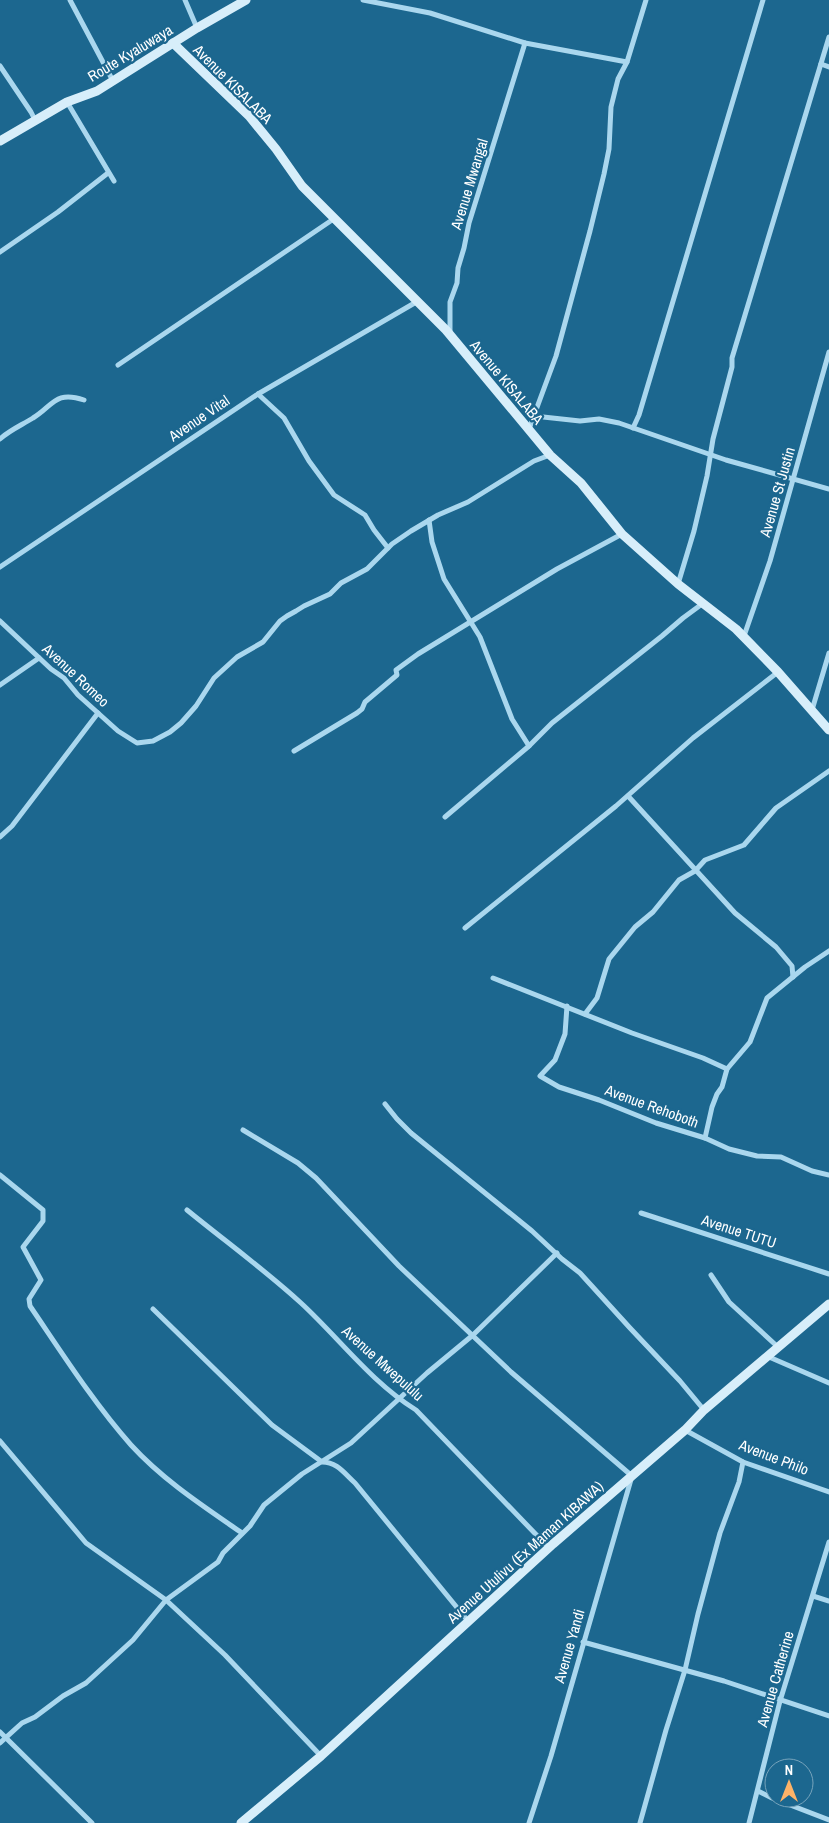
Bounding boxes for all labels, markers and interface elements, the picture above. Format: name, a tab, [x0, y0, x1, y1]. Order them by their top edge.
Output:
street label: Route Kyaluwaya	[84, 19, 177, 87]
street label: Avenue KISALABA	[188, 39, 278, 129]
street label: Avenue Mwangal	[445, 136, 493, 233]
street label: Avenue KISALABA	[465, 334, 549, 429]
street label: Avenue Vital	[164, 390, 234, 447]
street label: Avenue St Justin	[754, 445, 800, 540]
street label: Avenue Romeo	[37, 638, 114, 712]
street label: Avenue Rehoboth	[601, 1079, 702, 1133]
street label: Avenue TUTU	[698, 1209, 779, 1253]
street label: Avenue Mwepululu	[337, 1320, 429, 1406]
street label: Avenue Philo	[735, 1434, 812, 1480]
street label: Avenue Utulivu (Ex Maman KIBAWA)	[441, 1476, 608, 1629]
street label: Avenue Yandi	[548, 1607, 590, 1686]
street label: Avenue Catherine	[751, 1628, 799, 1730]
north arrow	[764, 1758, 814, 1808]
text: N	[785, 1761, 793, 1779]

